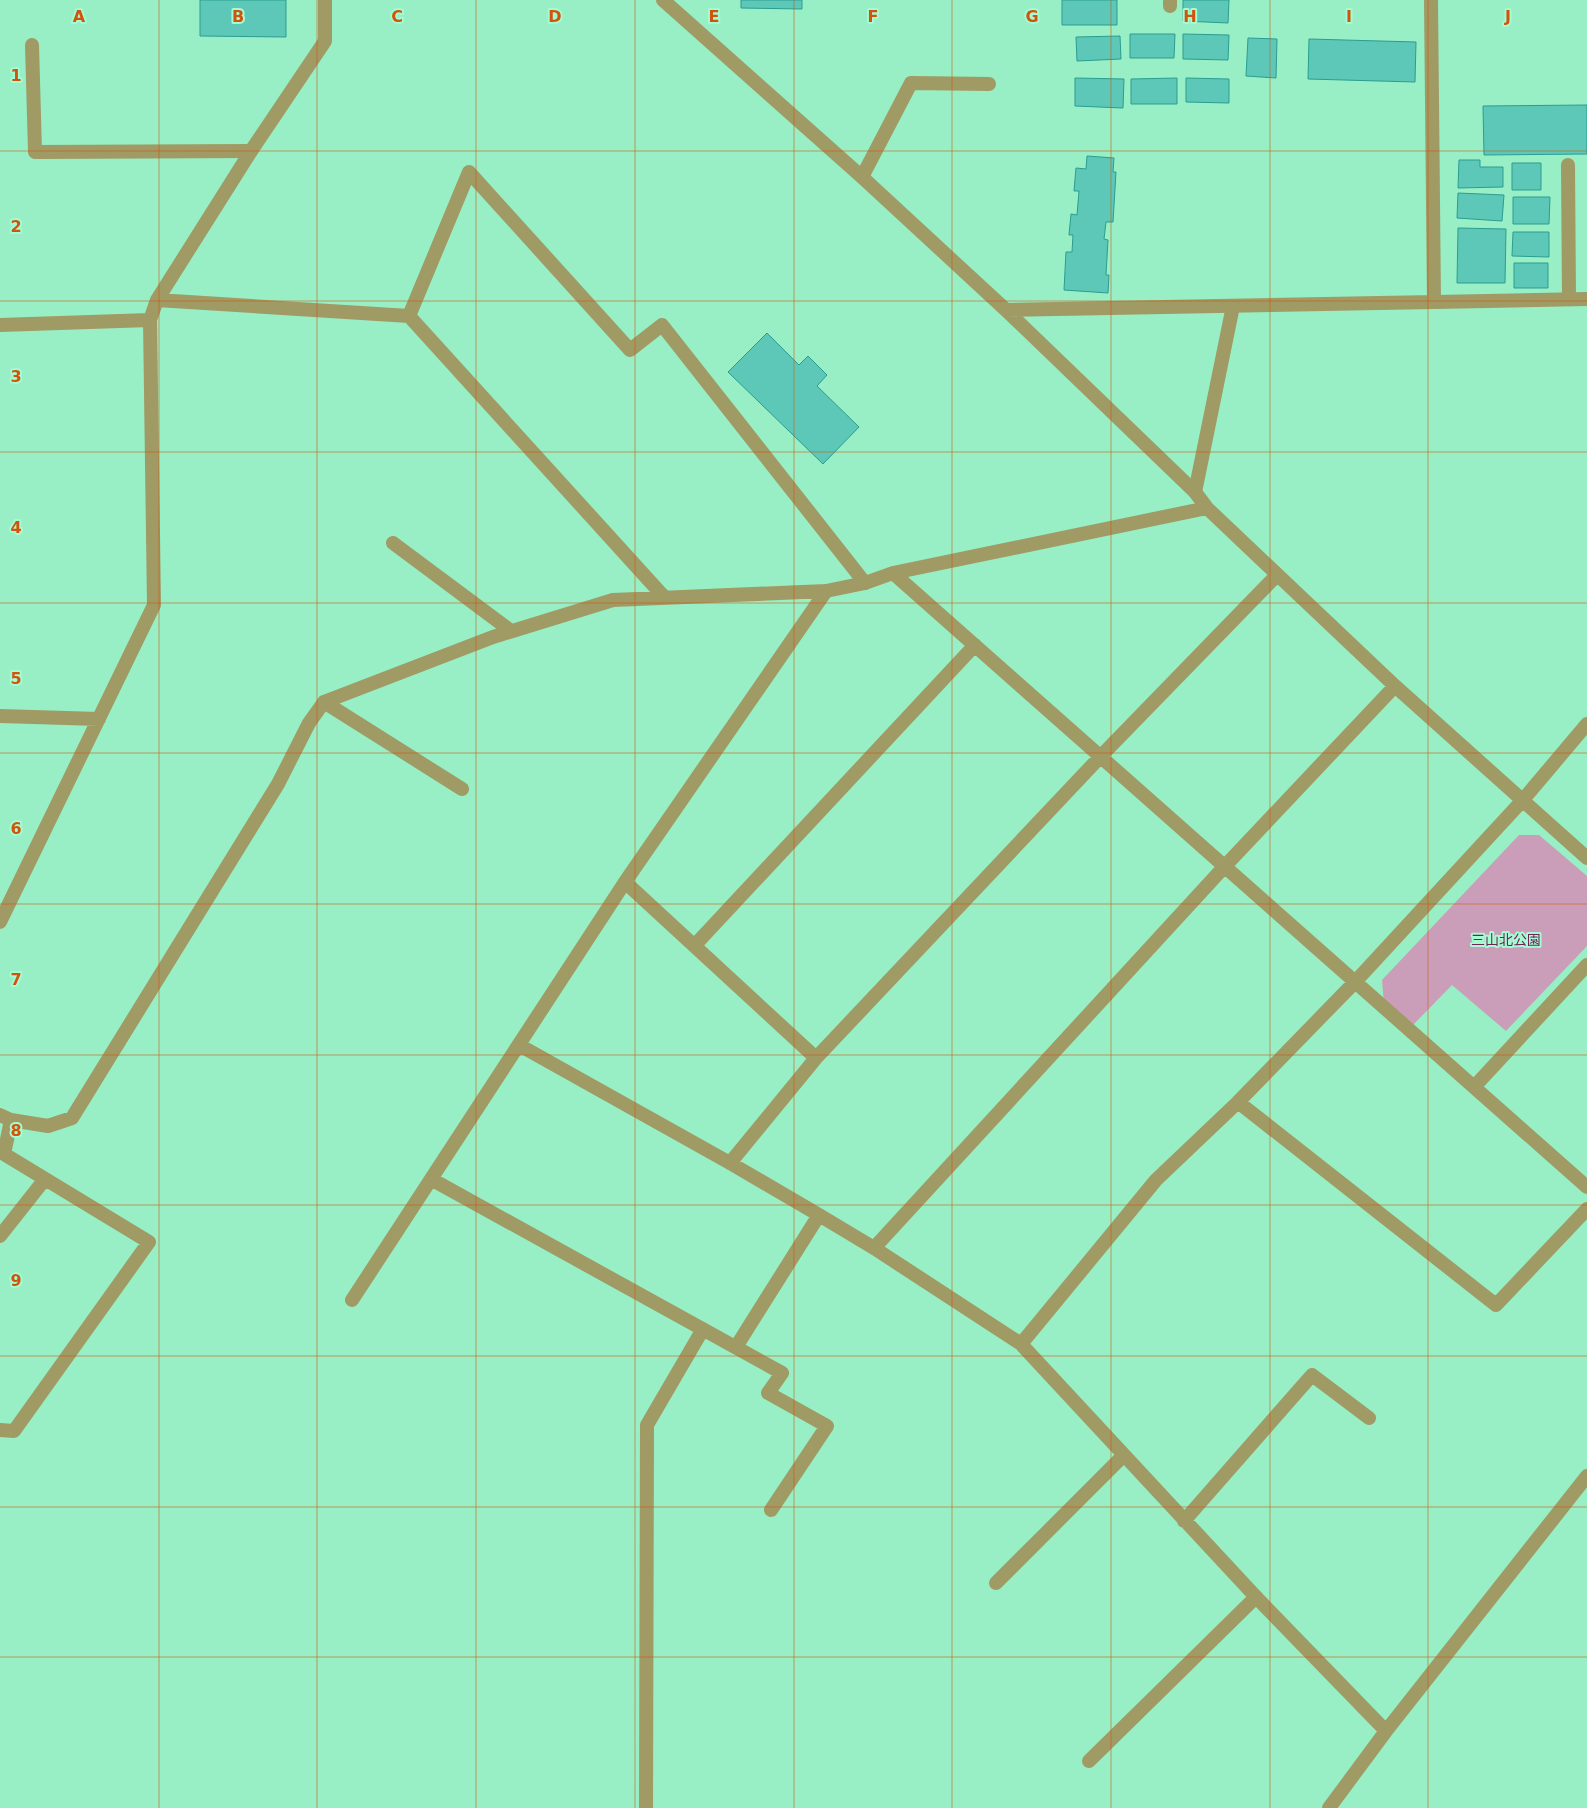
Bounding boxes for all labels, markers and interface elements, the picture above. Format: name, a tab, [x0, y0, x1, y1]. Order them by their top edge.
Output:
text: A	[73, 7, 86, 26]
text: B	[232, 7, 244, 26]
text: C	[391, 7, 403, 26]
text: D	[548, 7, 562, 26]
text: E	[709, 7, 719, 26]
text: F	[868, 7, 878, 26]
text: G	[1025, 7, 1039, 26]
text: H	[1183, 7, 1197, 26]
text: I	[1346, 7, 1352, 26]
text: J	[1504, 7, 1511, 26]
text: 1	[10, 66, 22, 85]
text: 2	[10, 217, 22, 236]
text: 3	[10, 367, 22, 386]
text: 4	[10, 518, 22, 537]
text: 5	[10, 669, 22, 688]
text: 6	[10, 819, 22, 838]
park label: 三山北公園	[1471, 932, 1541, 948]
text: 7	[10, 970, 22, 989]
text: 8	[10, 1121, 22, 1140]
text: 9	[10, 1271, 22, 1290]

